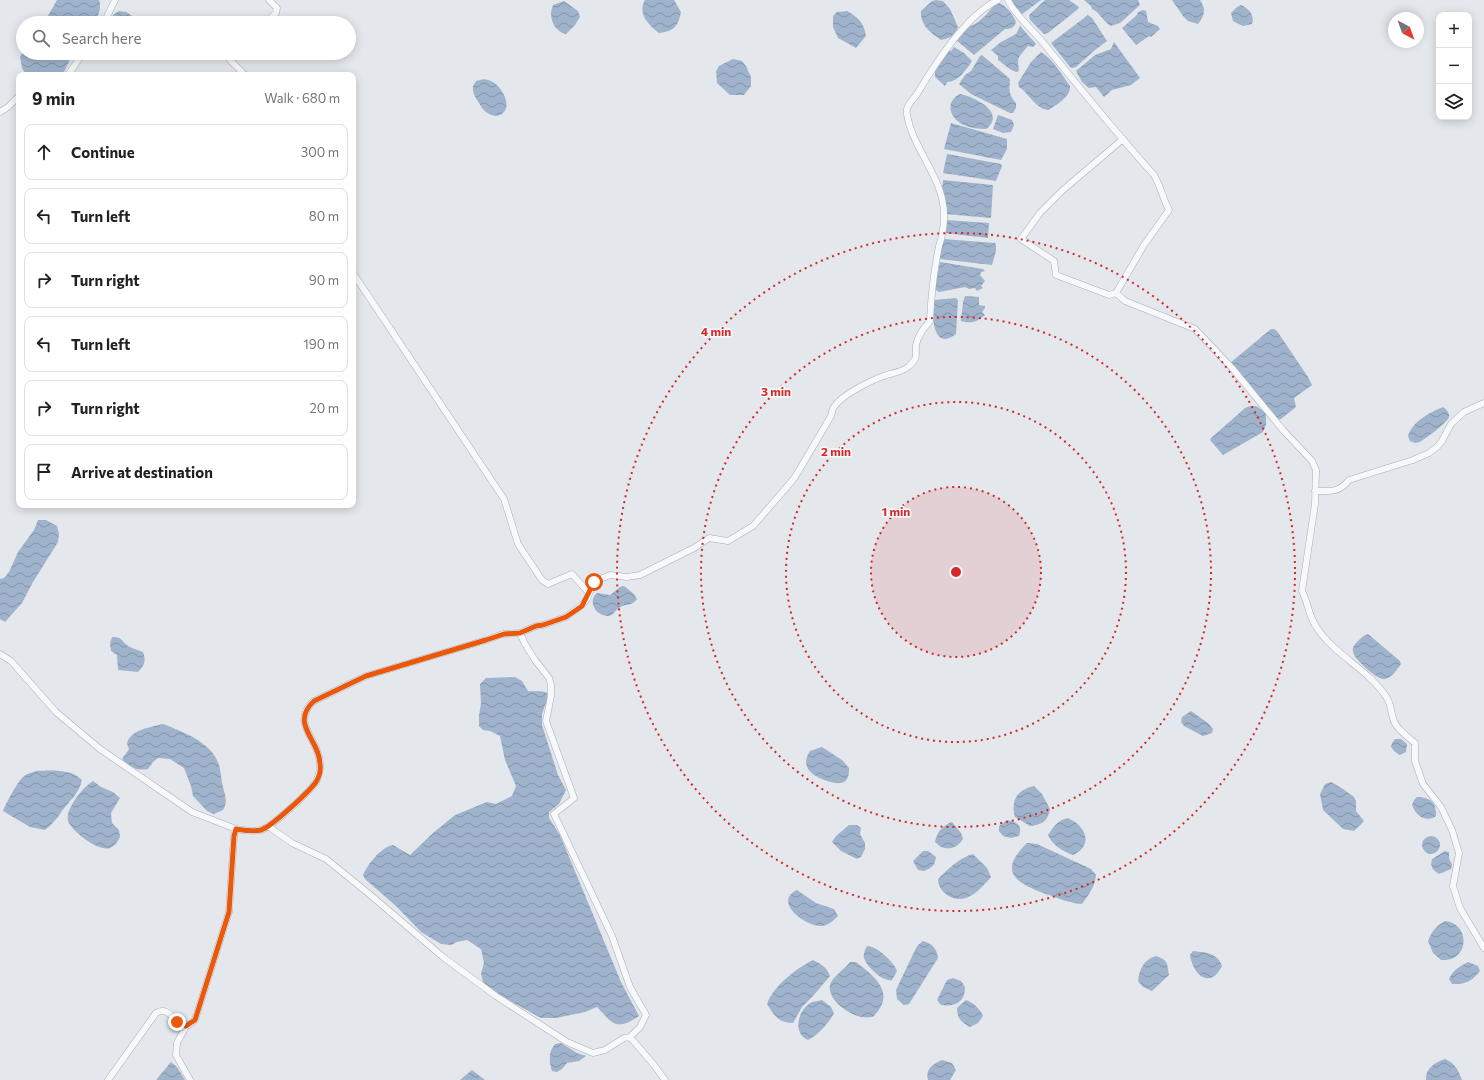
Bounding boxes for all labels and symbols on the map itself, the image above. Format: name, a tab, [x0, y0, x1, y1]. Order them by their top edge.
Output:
north arrow	[1388, 12, 1424, 48]
text: 4 min	[701, 324, 731, 338]
text: 3 min	[761, 384, 791, 398]
text: 2 min	[821, 444, 851, 458]
text: 1 min	[882, 504, 910, 518]
centre of rings	[949, 565, 963, 579]
route start	[585, 573, 603, 591]
route end	[168, 1013, 186, 1031]

